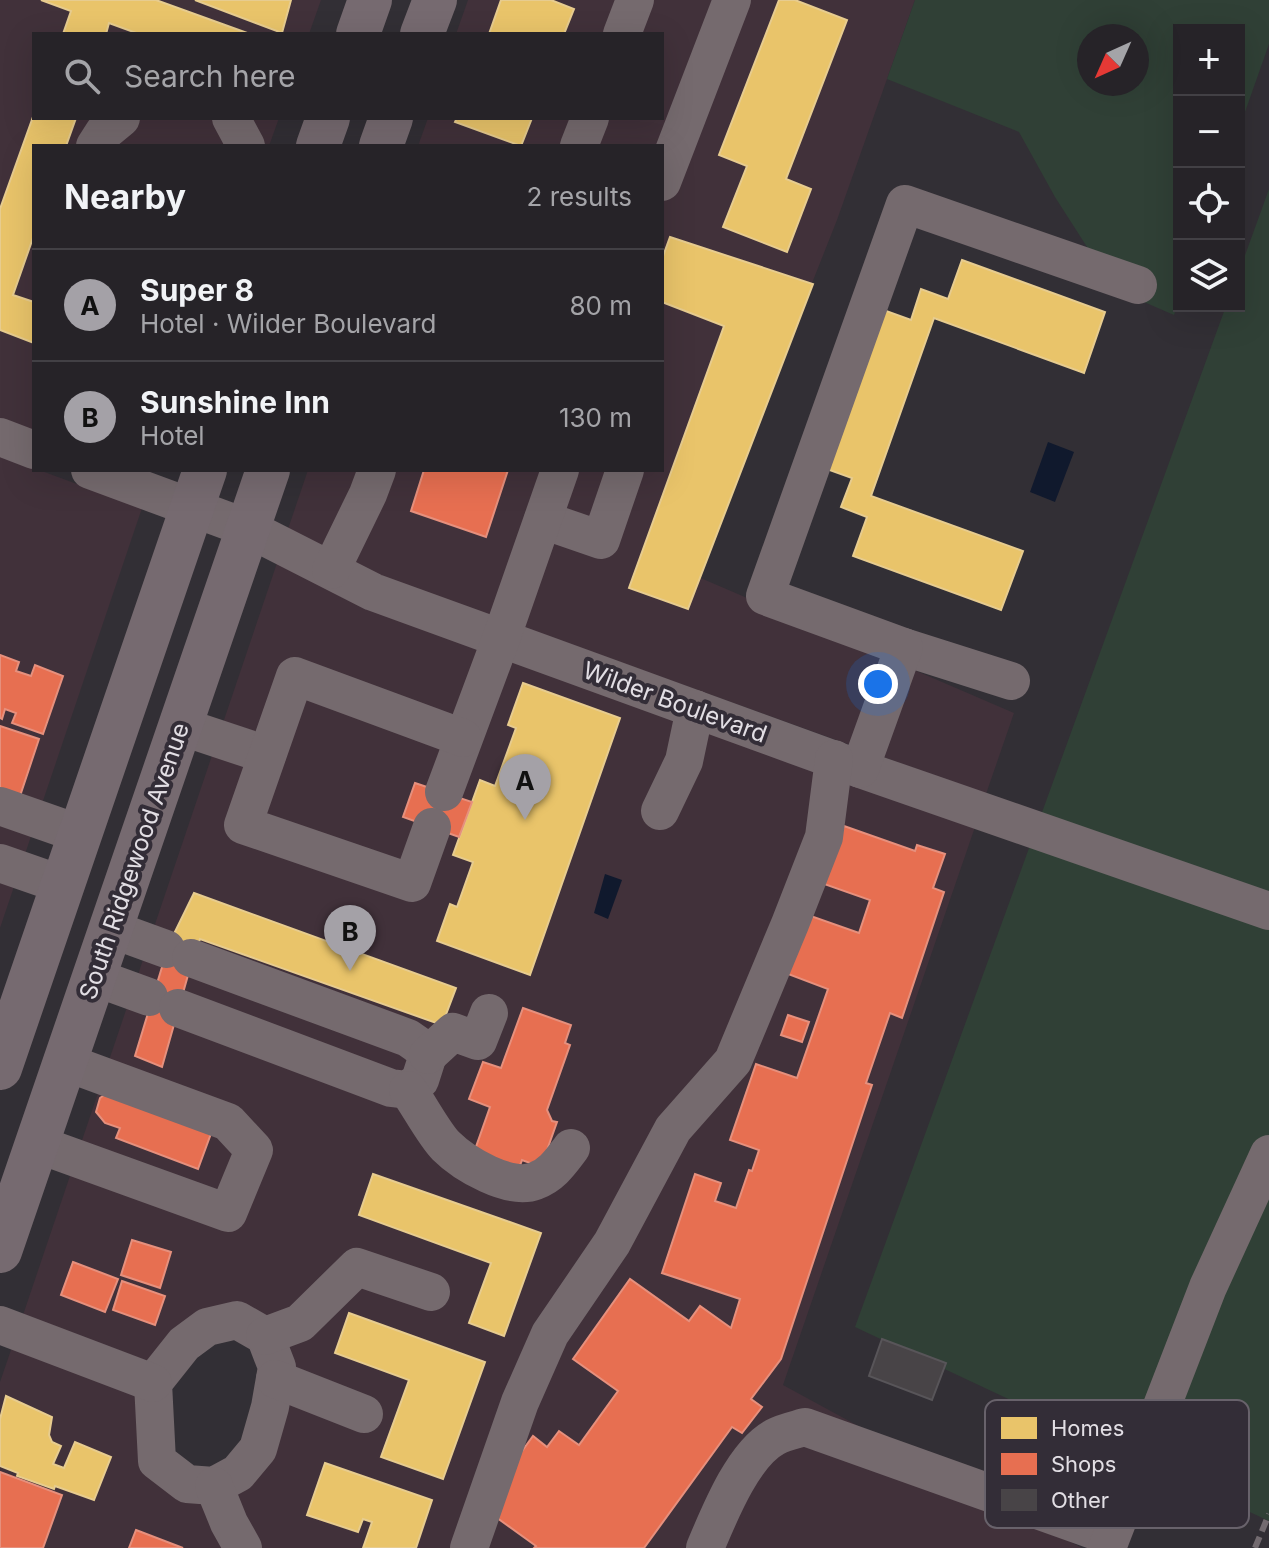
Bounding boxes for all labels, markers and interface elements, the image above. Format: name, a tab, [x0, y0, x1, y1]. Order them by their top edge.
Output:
north arrow	[1077, 24, 1149, 96]
map controls	[1173, 24, 1245, 312]
button: +	[1173, 24, 1245, 96]
search box	[32, 32, 664, 120]
icon: search	[60, 54, 104, 98]
text: Search here	[124, 58, 296, 94]
button: −	[1173, 96, 1245, 168]
button: locate	[1173, 168, 1245, 240]
text: Nearby	[64, 176, 186, 217]
text: 2 results	[527, 181, 632, 212]
button: layers	[1173, 240, 1245, 312]
text: Super 8	[140, 272, 254, 308]
text: A	[80, 290, 100, 321]
text: 80 m	[569, 290, 632, 321]
text: Hotel · Wilder Boulevard	[140, 308, 436, 339]
text: Sunshine Inn	[140, 384, 330, 420]
text: B	[81, 402, 99, 433]
text: 130 m	[559, 402, 632, 433]
text: Hotel	[140, 420, 205, 451]
street label: Wilder Boulevard	[579, 655, 771, 749]
your location	[858, 664, 898, 704]
street label: South Ridgewood Avenue	[73, 719, 195, 1003]
pin: A	[499, 754, 551, 820]
pin: B	[324, 905, 376, 971]
legend	[985, 1400, 1249, 1528]
text: Homes	[1051, 1415, 1124, 1441]
text: Shops	[1051, 1451, 1116, 1477]
text: Other	[1051, 1487, 1109, 1513]

